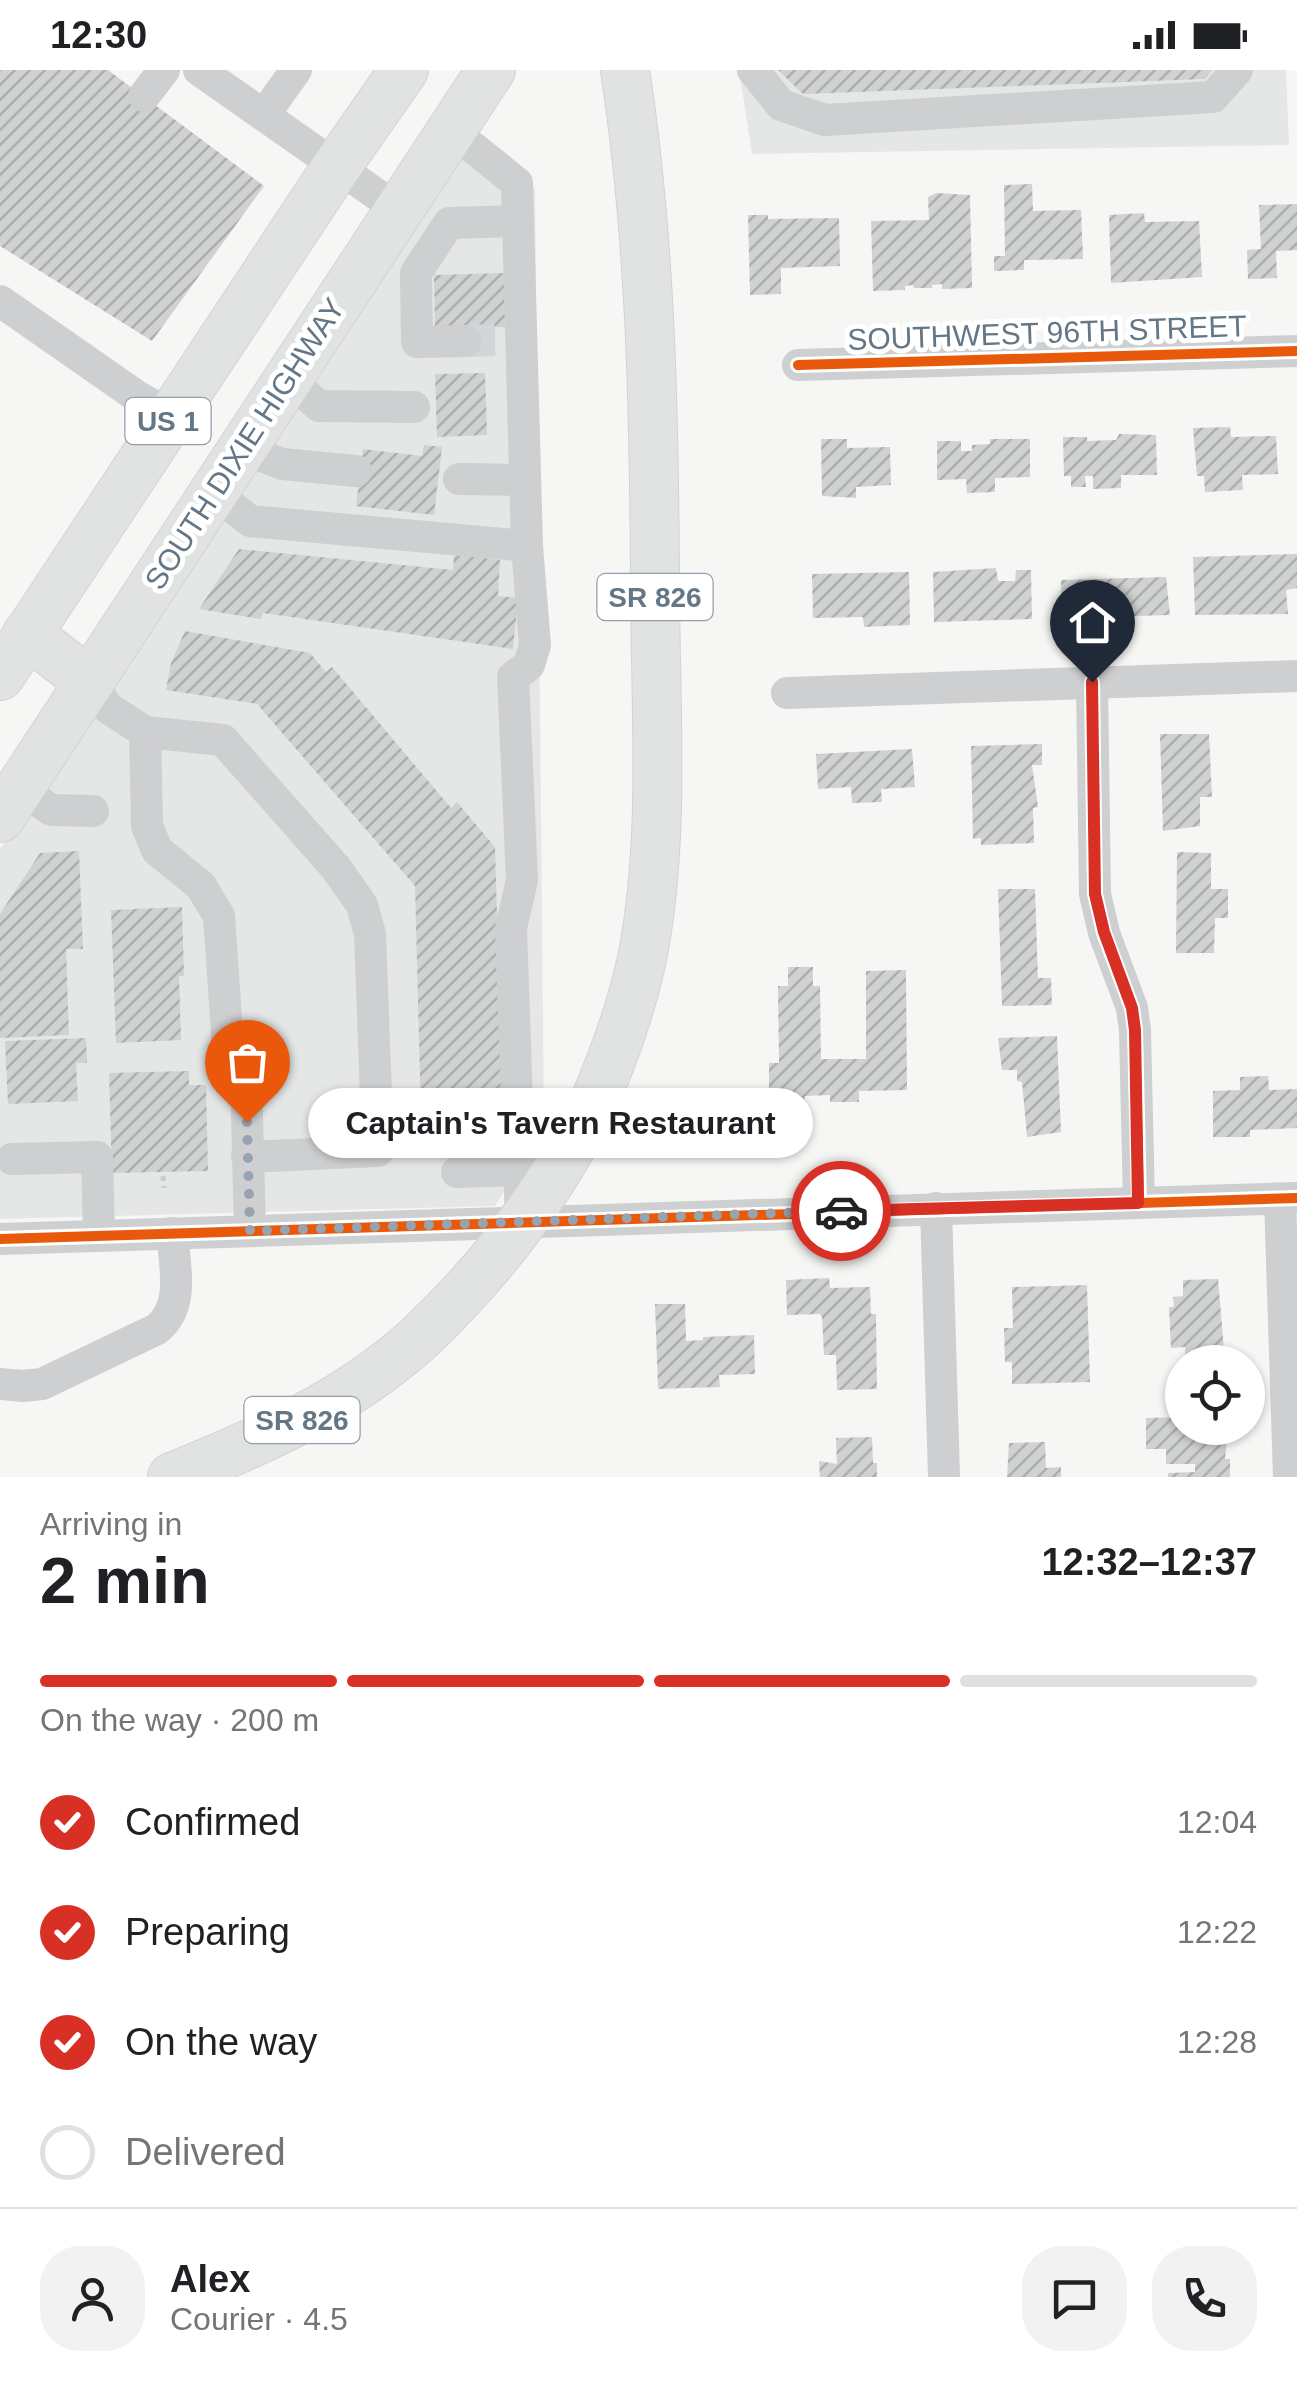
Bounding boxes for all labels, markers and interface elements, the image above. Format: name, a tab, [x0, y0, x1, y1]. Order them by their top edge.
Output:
text: 12:30	[50, 14, 147, 56]
street label: SOUTH DIXIE HIGHWAY	[138, 292, 351, 595]
street label: SOUTHWEST 96TH STREET	[847, 309, 1247, 356]
road number: US 1	[126, 398, 210, 444]
road number: SR 826	[598, 574, 712, 620]
pin	[1050, 580, 1135, 683]
icon: home	[1065, 595, 1120, 650]
pin	[205, 1020, 290, 1123]
icon: bag	[220, 1035, 275, 1090]
callout: Captain's Tavern Restaurant	[307, 1087, 812, 1157]
text: Captain's Tavern Restaurant	[345, 1105, 776, 1141]
courier	[791, 1161, 891, 1261]
icon: car	[814, 1184, 869, 1239]
map controls	[1165, 1345, 1265, 1445]
button: locate	[1165, 1345, 1265, 1445]
road number: SR 826	[244, 1397, 360, 1443]
text: Arriving in	[40, 1506, 182, 1542]
text: 12:32–12:37	[1041, 1541, 1257, 1583]
text: 2 min	[40, 1544, 210, 1617]
text: On the way · 200 m	[40, 1702, 319, 1738]
icon: check	[40, 1795, 95, 1850]
text: Confirmed	[125, 1801, 300, 1843]
text: 12:04	[1177, 1804, 1257, 1840]
icon: check	[40, 1905, 95, 1960]
text: Preparing	[125, 1911, 290, 1953]
text: 12:22	[1177, 1914, 1257, 1950]
icon: check	[40, 2015, 95, 2070]
text: On the way	[125, 2021, 317, 2063]
text: 12:28	[1177, 2024, 1257, 2060]
text: Delivered	[125, 2131, 286, 2173]
button: person	[40, 2246, 145, 2351]
button: chat	[1022, 2246, 1127, 2351]
button: phone	[1152, 2246, 1257, 2351]
text: Alex	[170, 2258, 250, 2300]
text: Courier · 4.5	[170, 2301, 348, 2337]

